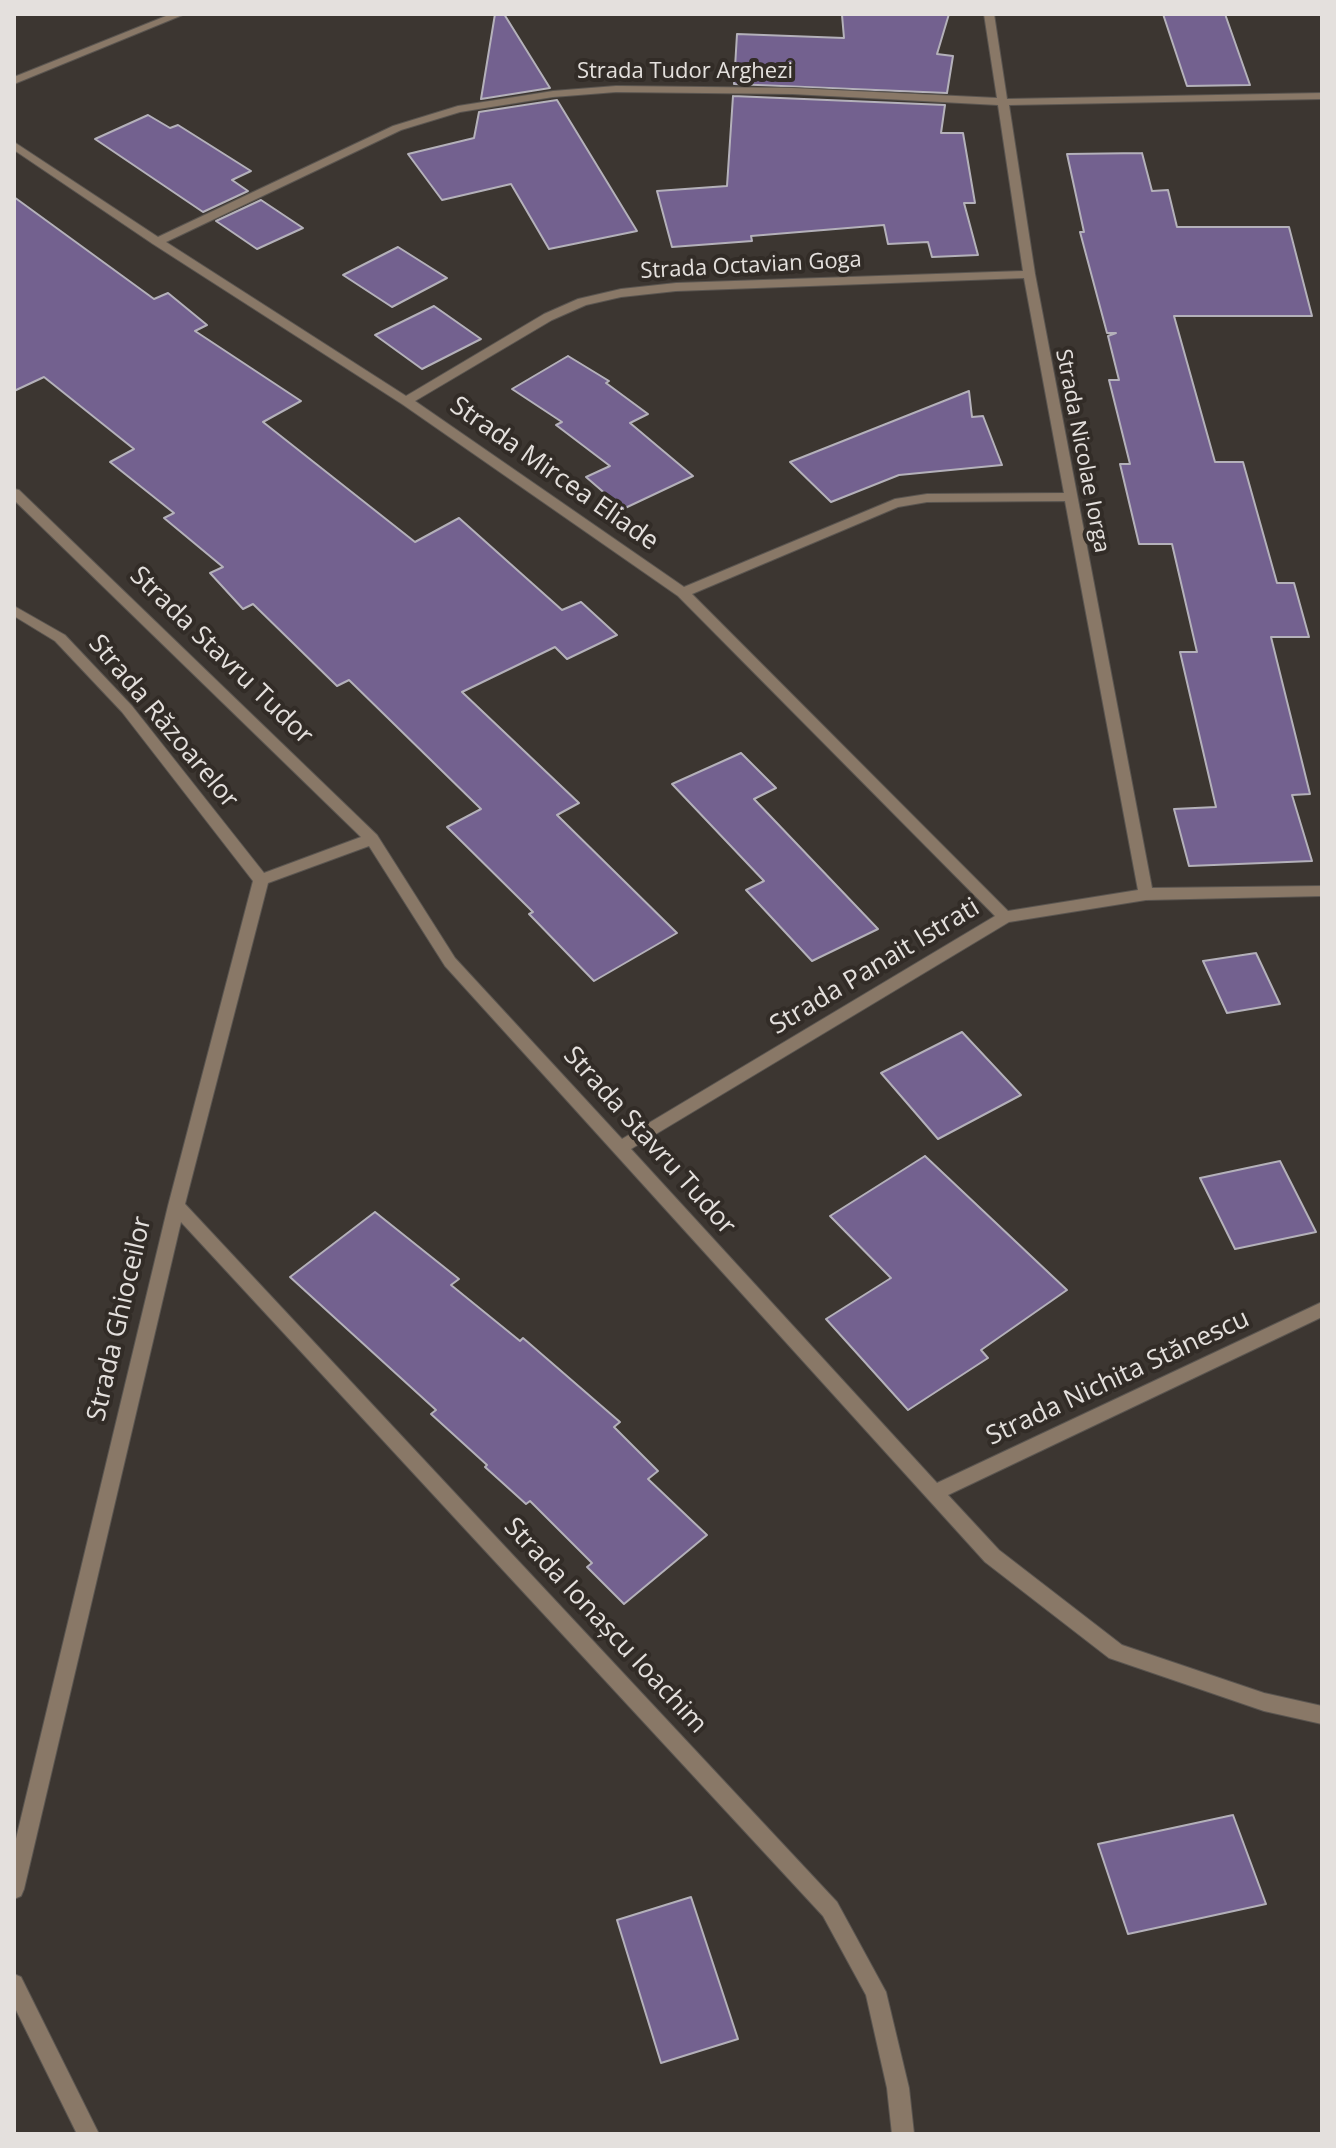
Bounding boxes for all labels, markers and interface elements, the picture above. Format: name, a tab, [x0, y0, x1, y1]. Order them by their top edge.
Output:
street label: Strada Tudor Arghezi	[577, 59, 793, 85]
street label: Strada Octavian Goga	[640, 247, 862, 285]
street label: Strada Nicolae Iorga	[1049, 347, 1115, 555]
street label: Strada Mircea Eliade	[444, 390, 664, 558]
street label: Strada Stavru Tudor	[123, 561, 319, 751]
street label: Strada Răzoarelor	[81, 629, 245, 815]
street label: Strada Panait Istrati	[765, 892, 985, 1042]
street label: Strada Stavru Tudor	[556, 1040, 742, 1242]
street label: Strada Ghioceilor	[81, 1214, 159, 1424]
street label: Strada Nichita Stănescu	[982, 1303, 1254, 1453]
street label: Strada Ionașcu Ioachim	[497, 1512, 713, 1740]

